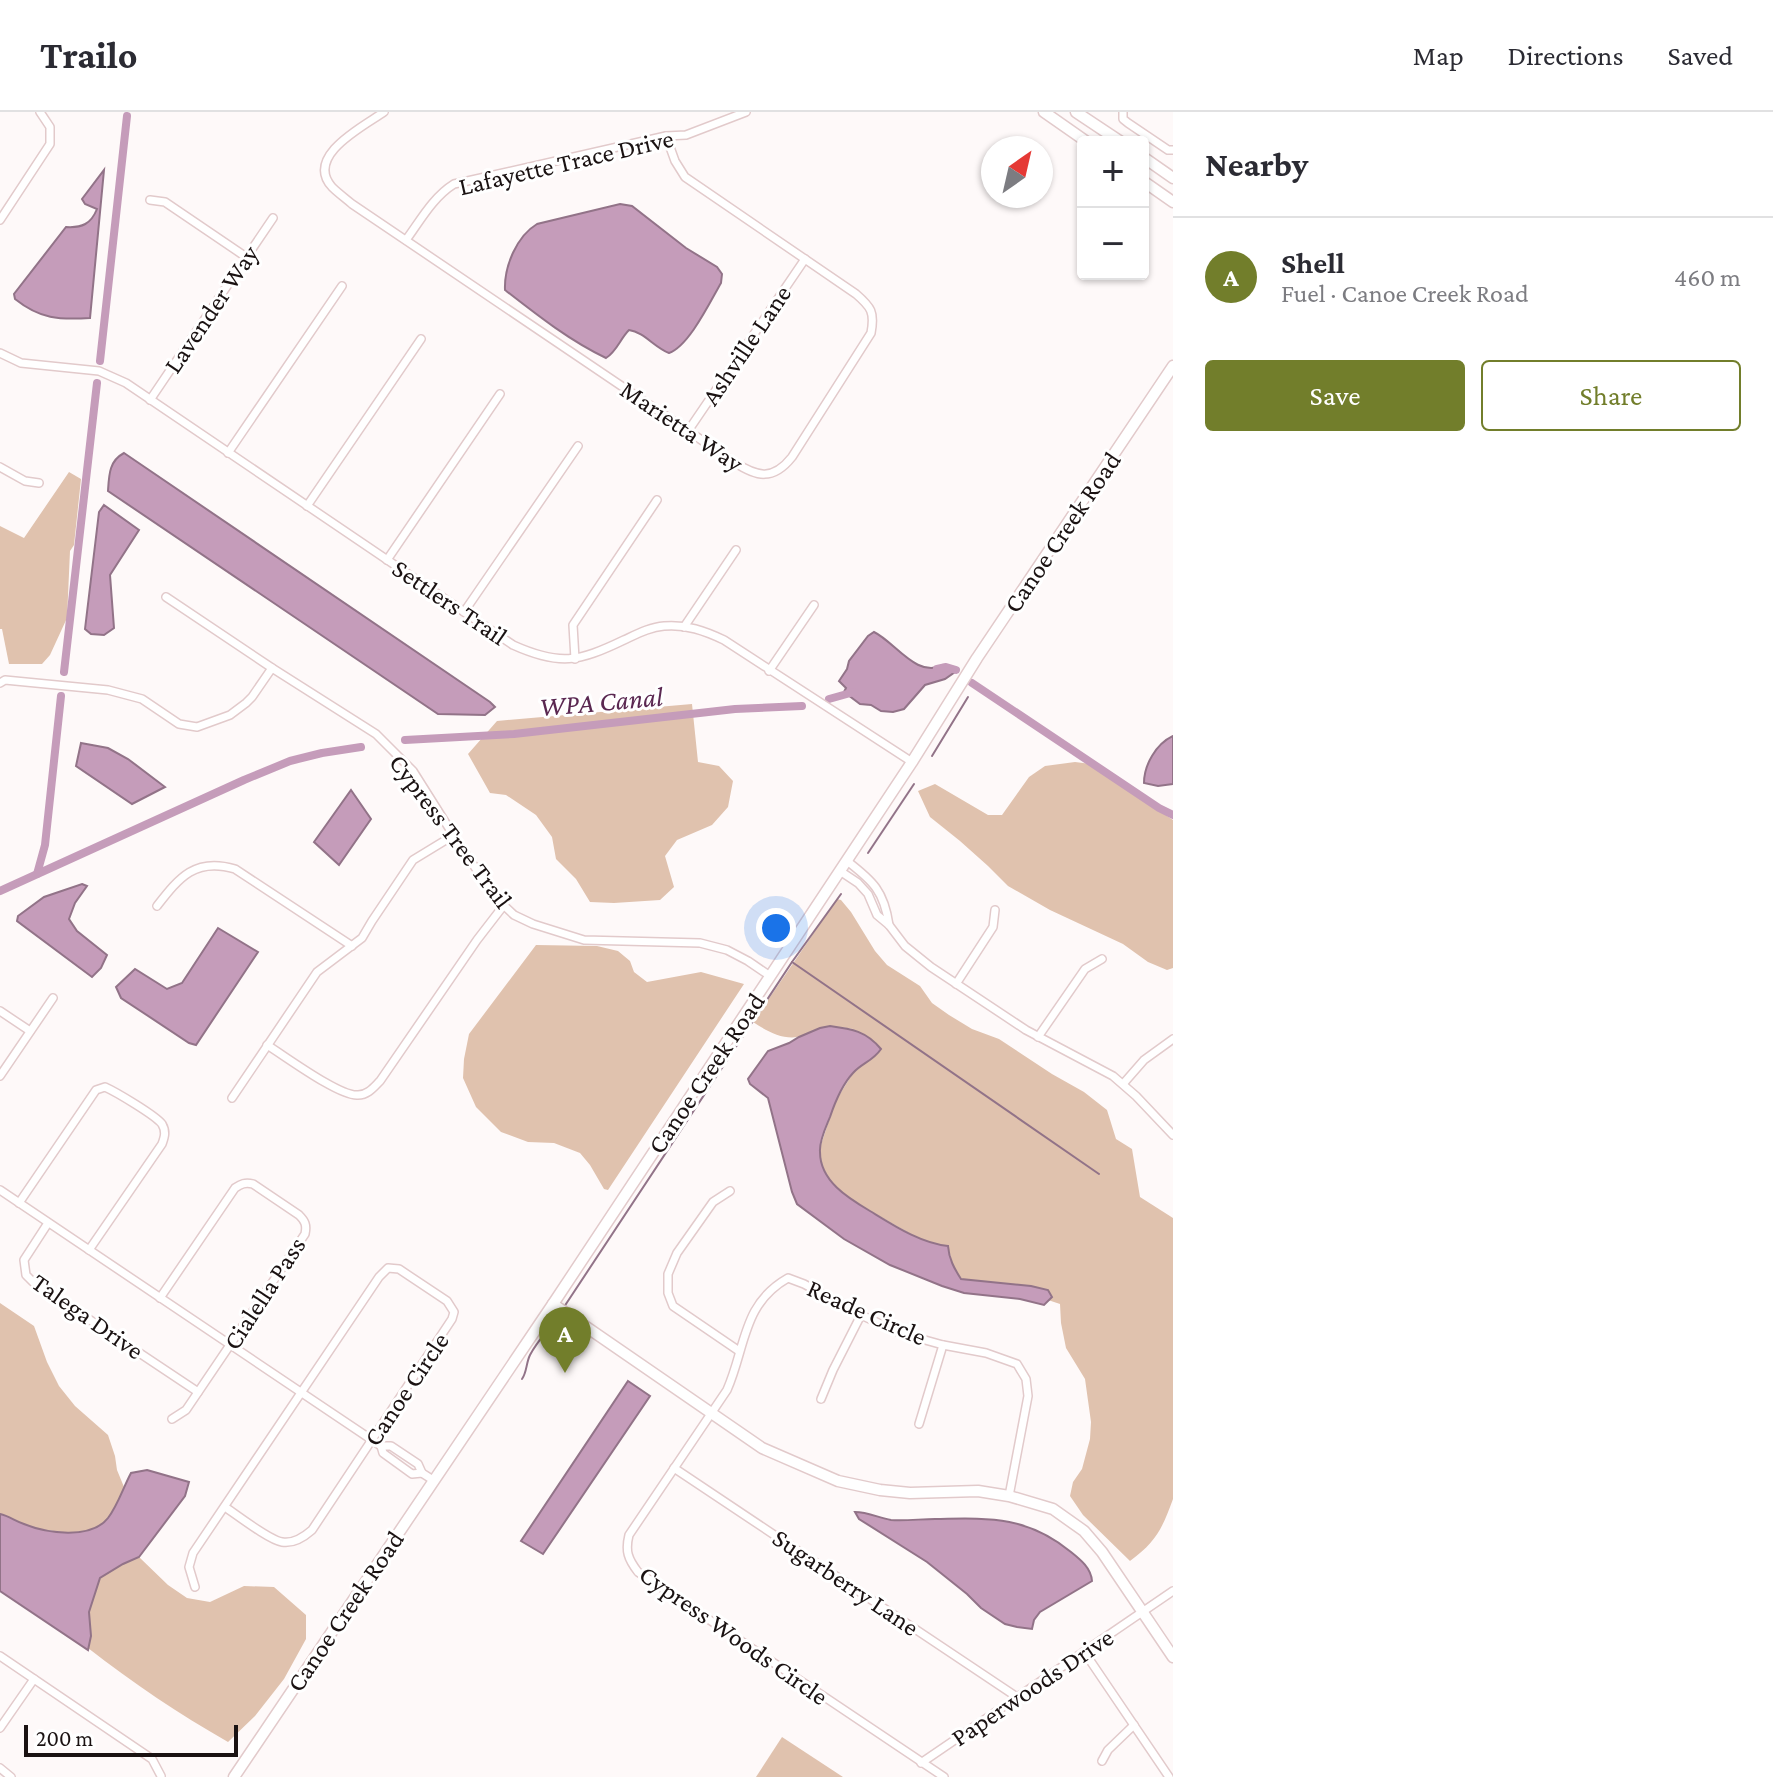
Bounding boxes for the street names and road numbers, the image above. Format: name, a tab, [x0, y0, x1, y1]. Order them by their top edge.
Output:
street label: Lafayette Trace Drive	[456, 124, 676, 201]
street label: Lavender Way	[158, 239, 265, 379]
street label: Ashville Lane	[696, 280, 797, 411]
street label: Marietta Way	[615, 375, 749, 479]
street label: Canoe Creek Road	[998, 446, 1127, 618]
street label: Settlers Trail	[387, 554, 513, 651]
street label: Cypress Tree Trail	[383, 749, 518, 914]
street label: Canoe Creek Road	[642, 987, 771, 1159]
street label: Cialella Pass	[217, 1232, 311, 1355]
street label: Talega Drive	[26, 1267, 149, 1365]
street label: Reade Circle	[803, 1273, 931, 1352]
street label: Canoe Circle	[358, 1327, 455, 1451]
street label: Sugarberry Lane	[767, 1523, 924, 1642]
street label: Canoe Creek Road	[281, 1525, 410, 1697]
street label: Cypress Woods Circle	[634, 1559, 834, 1711]
street label: Paperwoods Drive	[946, 1623, 1119, 1752]

